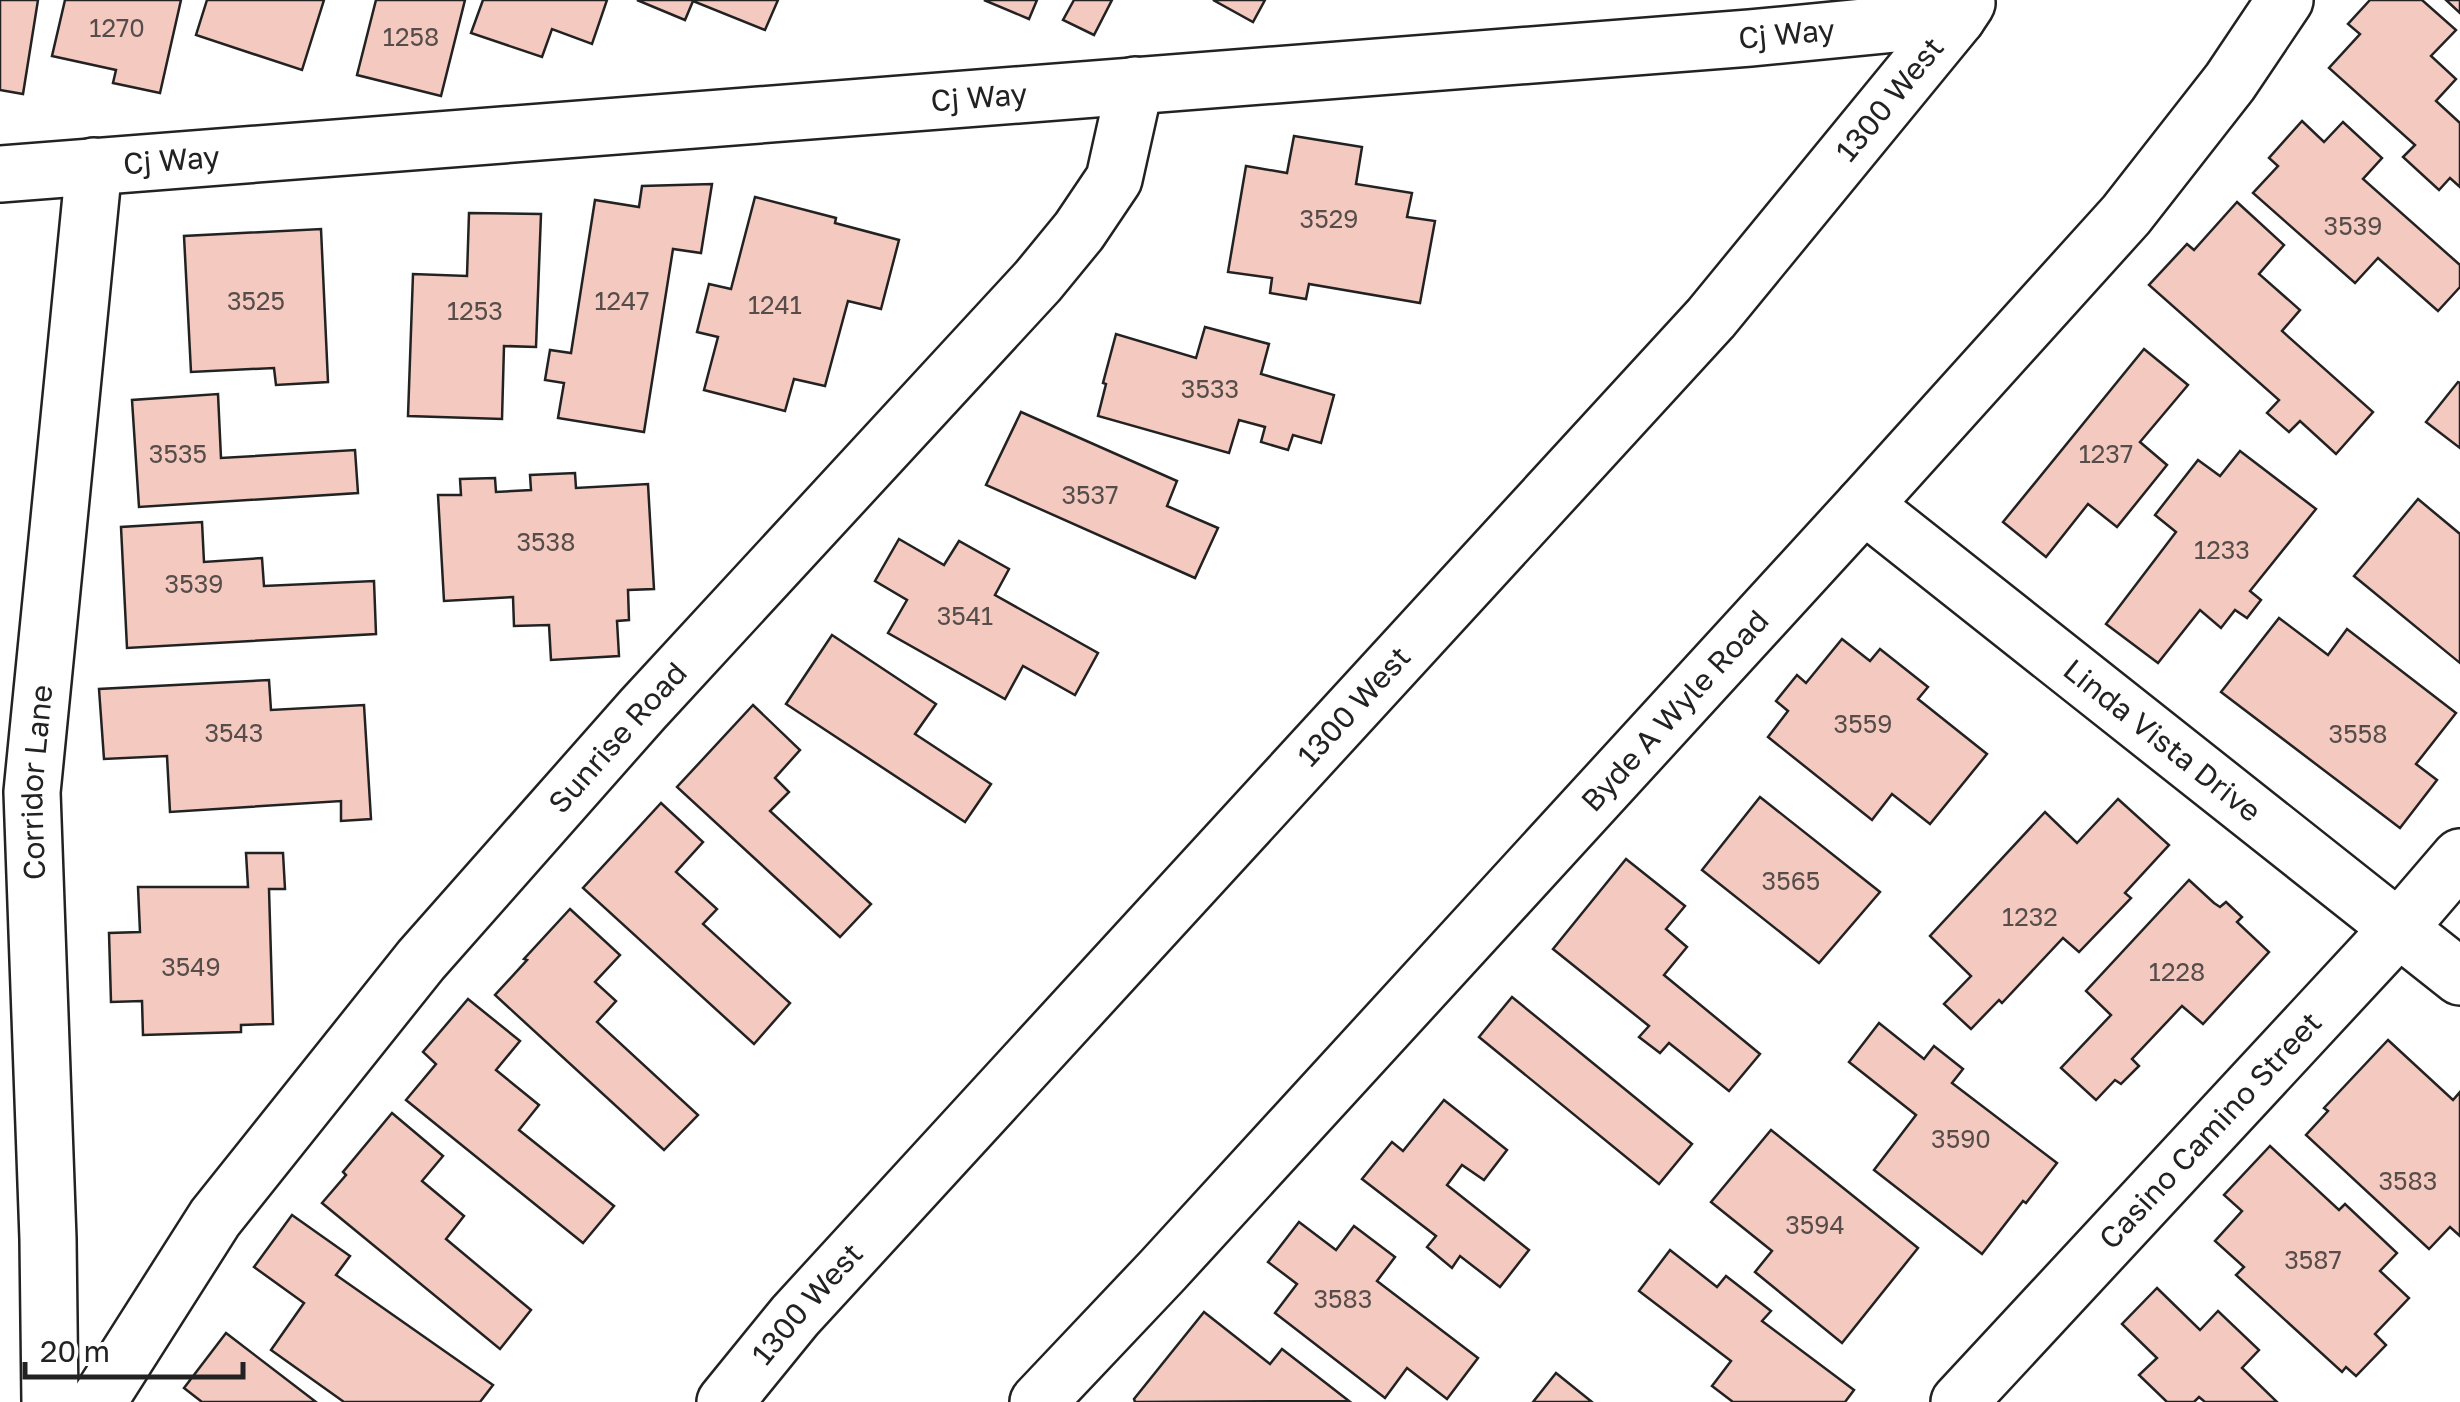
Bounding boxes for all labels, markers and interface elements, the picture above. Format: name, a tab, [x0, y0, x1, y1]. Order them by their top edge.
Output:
street label: Cj Way	[1737, 11, 1837, 56]
house number: 1270	[89, 12, 145, 43]
house number: 1258	[383, 21, 439, 52]
street label: 1300 West	[1828, 30, 1951, 168]
street label: Cj Way	[929, 75, 1029, 119]
street label: Cj Way	[122, 138, 221, 181]
house number: 3529	[1300, 203, 1358, 234]
house number: 3539	[2324, 210, 2382, 241]
house number: 3525	[227, 285, 285, 316]
house number: 1247	[594, 285, 650, 316]
house number: 1241	[748, 289, 802, 320]
house number: 1253	[447, 295, 503, 326]
house number: 3533	[1181, 373, 1239, 404]
house number: 3535	[149, 438, 207, 469]
house number: 1237	[2079, 438, 2133, 469]
house number: 3537	[1061, 479, 1119, 510]
house number: 3538	[516, 526, 576, 557]
house number: 1233	[2194, 534, 2250, 565]
house number: 3539	[165, 568, 223, 599]
house number: 3541	[937, 600, 993, 631]
street label: Byde A Wyle Road	[1573, 602, 1776, 818]
street label: 1300 West	[1290, 639, 1417, 773]
street label: Linda Vista Drive	[2057, 651, 2268, 829]
street label: Sunrise Road	[540, 654, 694, 820]
street label: Corridor Lane	[13, 683, 60, 881]
house number: 3559	[1834, 708, 1892, 739]
house number: 3543	[204, 717, 264, 748]
house number: 3558	[2329, 718, 2387, 749]
house number: 3565	[1762, 865, 1820, 896]
house number: 1232	[2002, 901, 2058, 932]
house number: 3549	[161, 951, 221, 982]
house number: 1228	[2149, 956, 2205, 987]
street label: Casino Camino Street	[2091, 1004, 2329, 1256]
house number: 3590	[1931, 1123, 1991, 1154]
house number: 3583	[2378, 1165, 2438, 1196]
house number: 3594	[1785, 1209, 1845, 1240]
street label: 1300 West	[744, 1235, 870, 1372]
house number: 3587	[2284, 1244, 2342, 1275]
house number: 3583	[1313, 1283, 1373, 1314]
scale bar	[25, 1317, 242, 1379]
text: 20 m	[40, 1333, 110, 1369]

